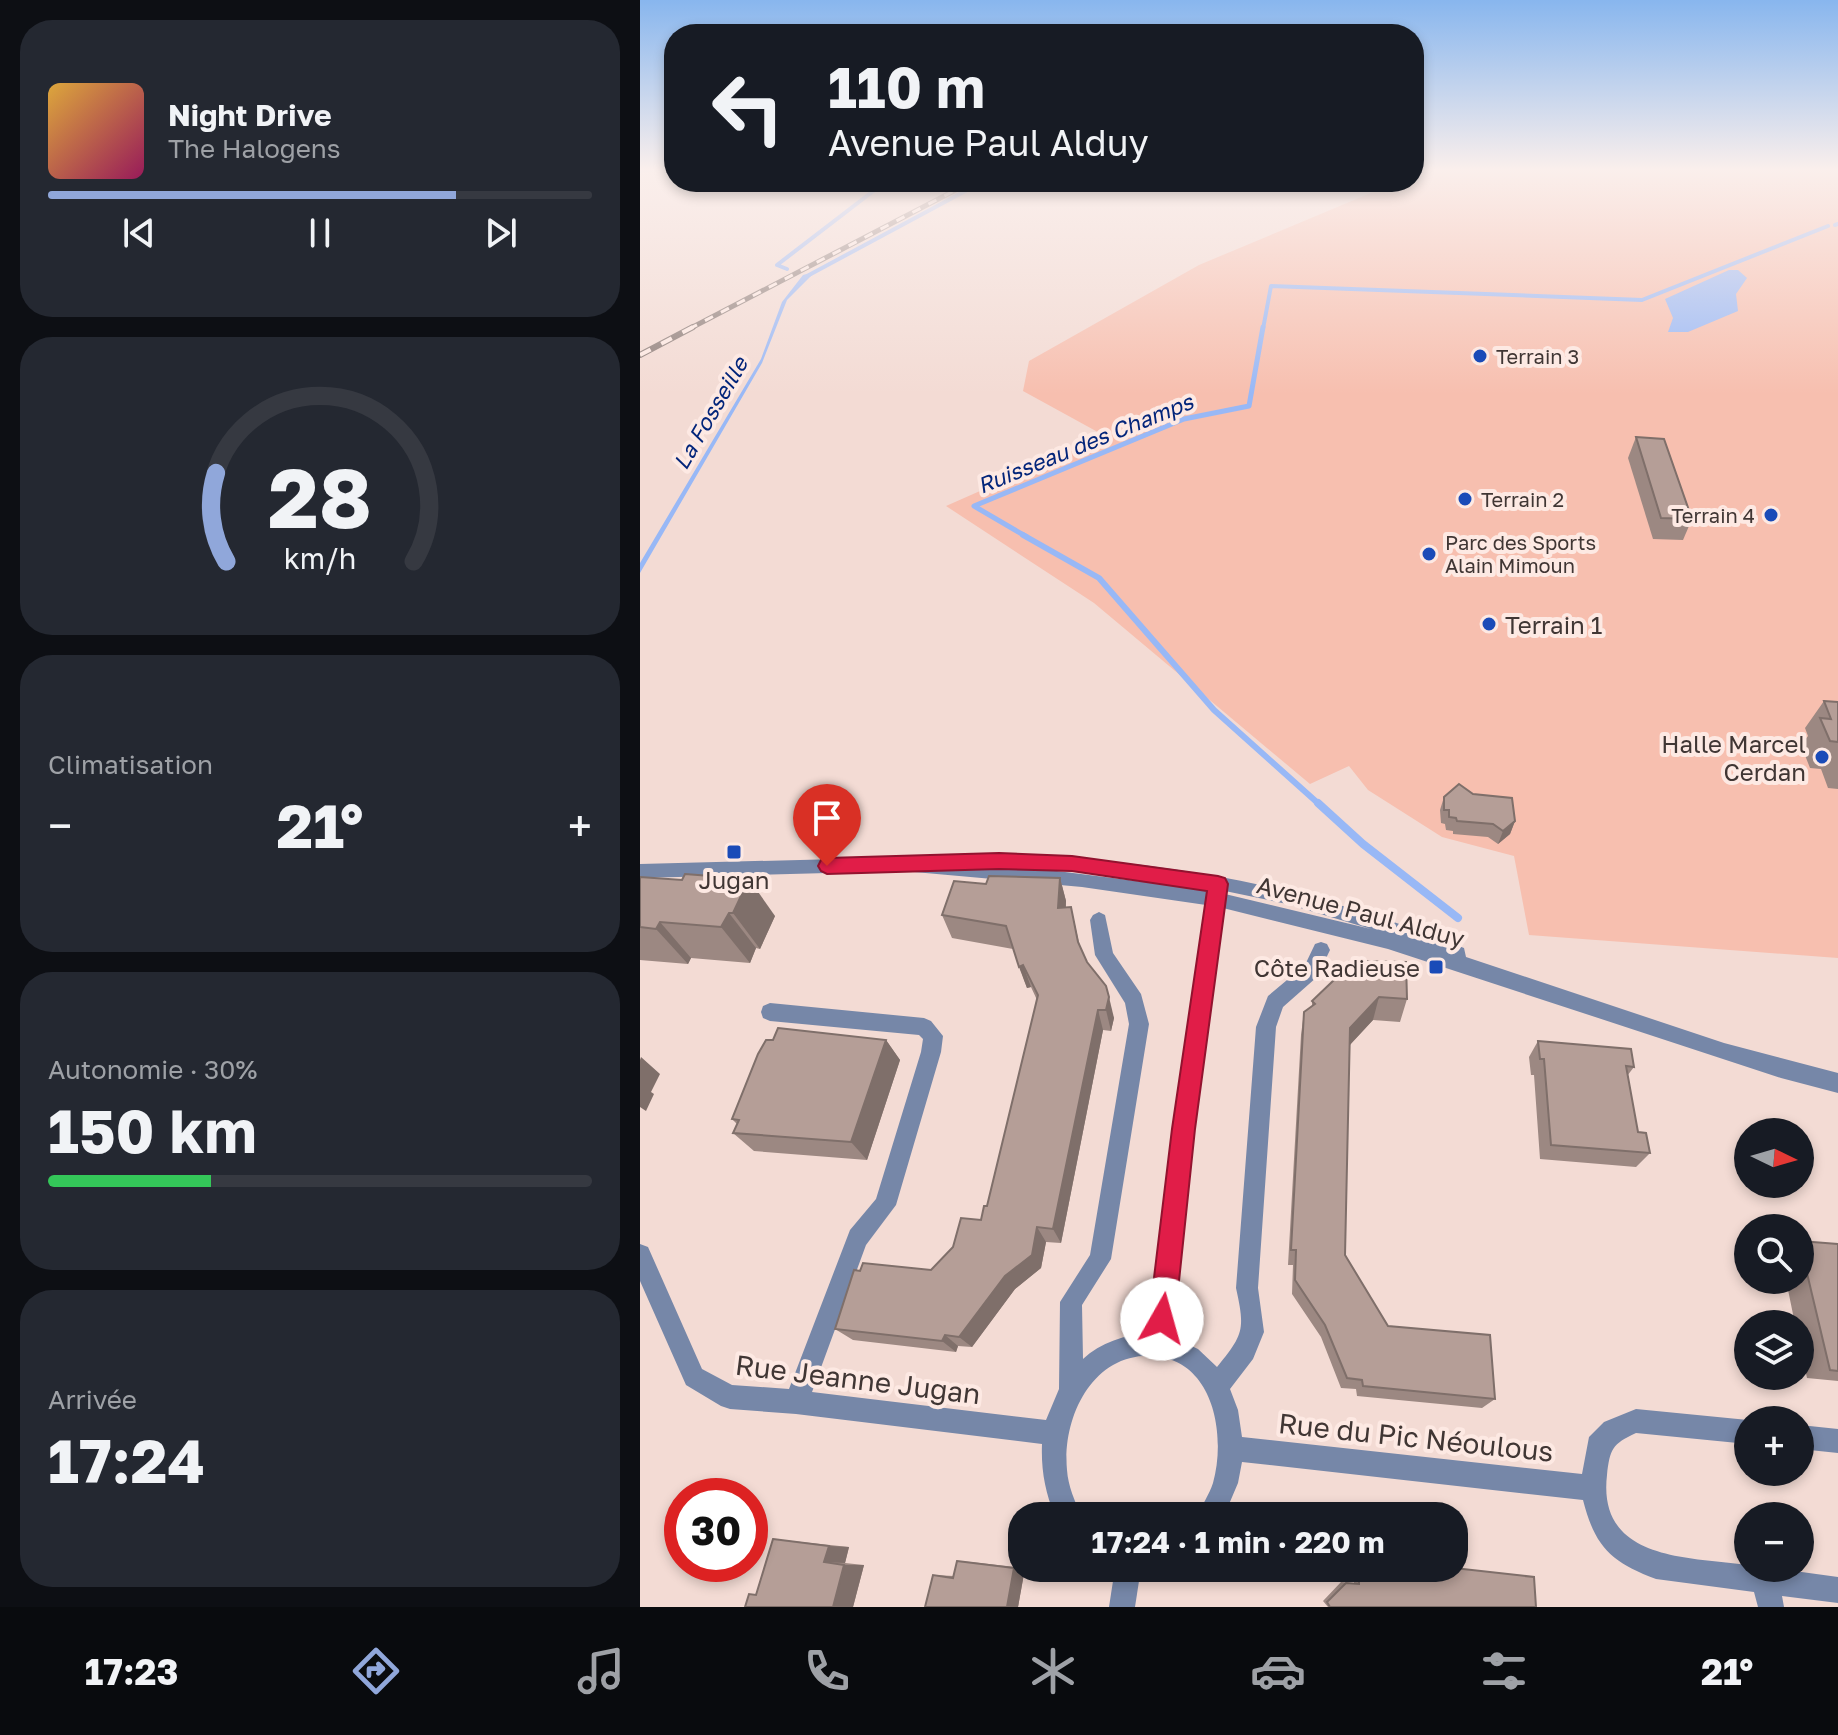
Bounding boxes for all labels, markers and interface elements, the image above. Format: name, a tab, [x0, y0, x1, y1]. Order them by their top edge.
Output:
text: 110 m	[828, 53, 985, 120]
icon: left	[696, 56, 800, 160]
text: Night Drive	[168, 97, 332, 133]
text: Avenue Paul Alduy	[828, 121, 1149, 164]
text: The Halogens	[168, 133, 341, 164]
icon: previous	[117, 211, 161, 255]
icon: pause	[298, 211, 342, 255]
icon: next	[479, 211, 523, 255]
place label: Terrain 3	[1496, 344, 1579, 368]
marker: Terrain 3	[1471, 347, 1489, 365]
water label: La Fosseille	[667, 350, 754, 474]
water label: Ruisseau des Champs	[973, 387, 1198, 499]
text: 28	[268, 446, 372, 546]
place label: Terrain 2	[1481, 487, 1564, 511]
marker: Terrain 2	[1456, 490, 1474, 508]
place label: Terrain 4	[1671, 503, 1755, 527]
marker: Terrain 4	[1762, 506, 1780, 524]
place label: Parc des Sports Alain Mimoun	[1445, 530, 1596, 577]
text: km/h	[284, 541, 356, 575]
marker: Parc des Sports Alain Mimoun	[1420, 545, 1438, 563]
place label: Terrain 1	[1505, 610, 1603, 639]
marker: Terrain 1	[1480, 615, 1498, 633]
place label: Halle Marcel Cerdan	[1661, 729, 1806, 786]
marker: Halle Marcel Cerdan	[1813, 748, 1831, 766]
text: Climatisation	[48, 749, 213, 780]
pin	[793, 784, 861, 866]
text: 21°	[277, 789, 363, 861]
icon: arrive	[805, 796, 849, 840]
text: −	[48, 799, 72, 852]
text: +	[568, 799, 592, 852]
marker: Jugan	[725, 843, 743, 861]
place label: Jugan	[699, 865, 769, 894]
street label: Avenue Paul Alduy	[1254, 869, 1468, 953]
place label: Côte Radieuse	[1254, 953, 1420, 982]
marker: Côte Radieuse	[1427, 958, 1445, 976]
text: Autonomie · 30%	[48, 1054, 257, 1085]
text: 150 km	[48, 1094, 257, 1166]
north arrow	[1734, 1118, 1814, 1198]
map controls	[1734, 1118, 1814, 1582]
button: search	[1734, 1214, 1814, 1294]
position arrow	[1120, 1277, 1204, 1361]
button: layers	[1734, 1310, 1814, 1390]
street label: Rue Jeanne Jugan	[734, 1348, 982, 1410]
text: Arrivée	[48, 1384, 137, 1415]
street label: Rue du Pic Néoulous	[1277, 1406, 1555, 1468]
button: +	[1734, 1406, 1814, 1486]
text: 17:24	[48, 1424, 205, 1496]
speed limit sign: 30	[664, 1478, 768, 1582]
button: −	[1734, 1502, 1814, 1582]
text: 17:24 · 1 min · 220 m	[1091, 1524, 1385, 1560]
icon: directions	[348, 1643, 404, 1699]
icon: music	[573, 1643, 629, 1699]
icon: phone	[799, 1643, 855, 1699]
icon: climate	[1025, 1643, 1081, 1699]
icon: car	[1250, 1643, 1306, 1699]
icon: filters	[1476, 1643, 1532, 1699]
text: 17:23	[85, 1650, 178, 1693]
text: 21°	[1701, 1650, 1753, 1693]

